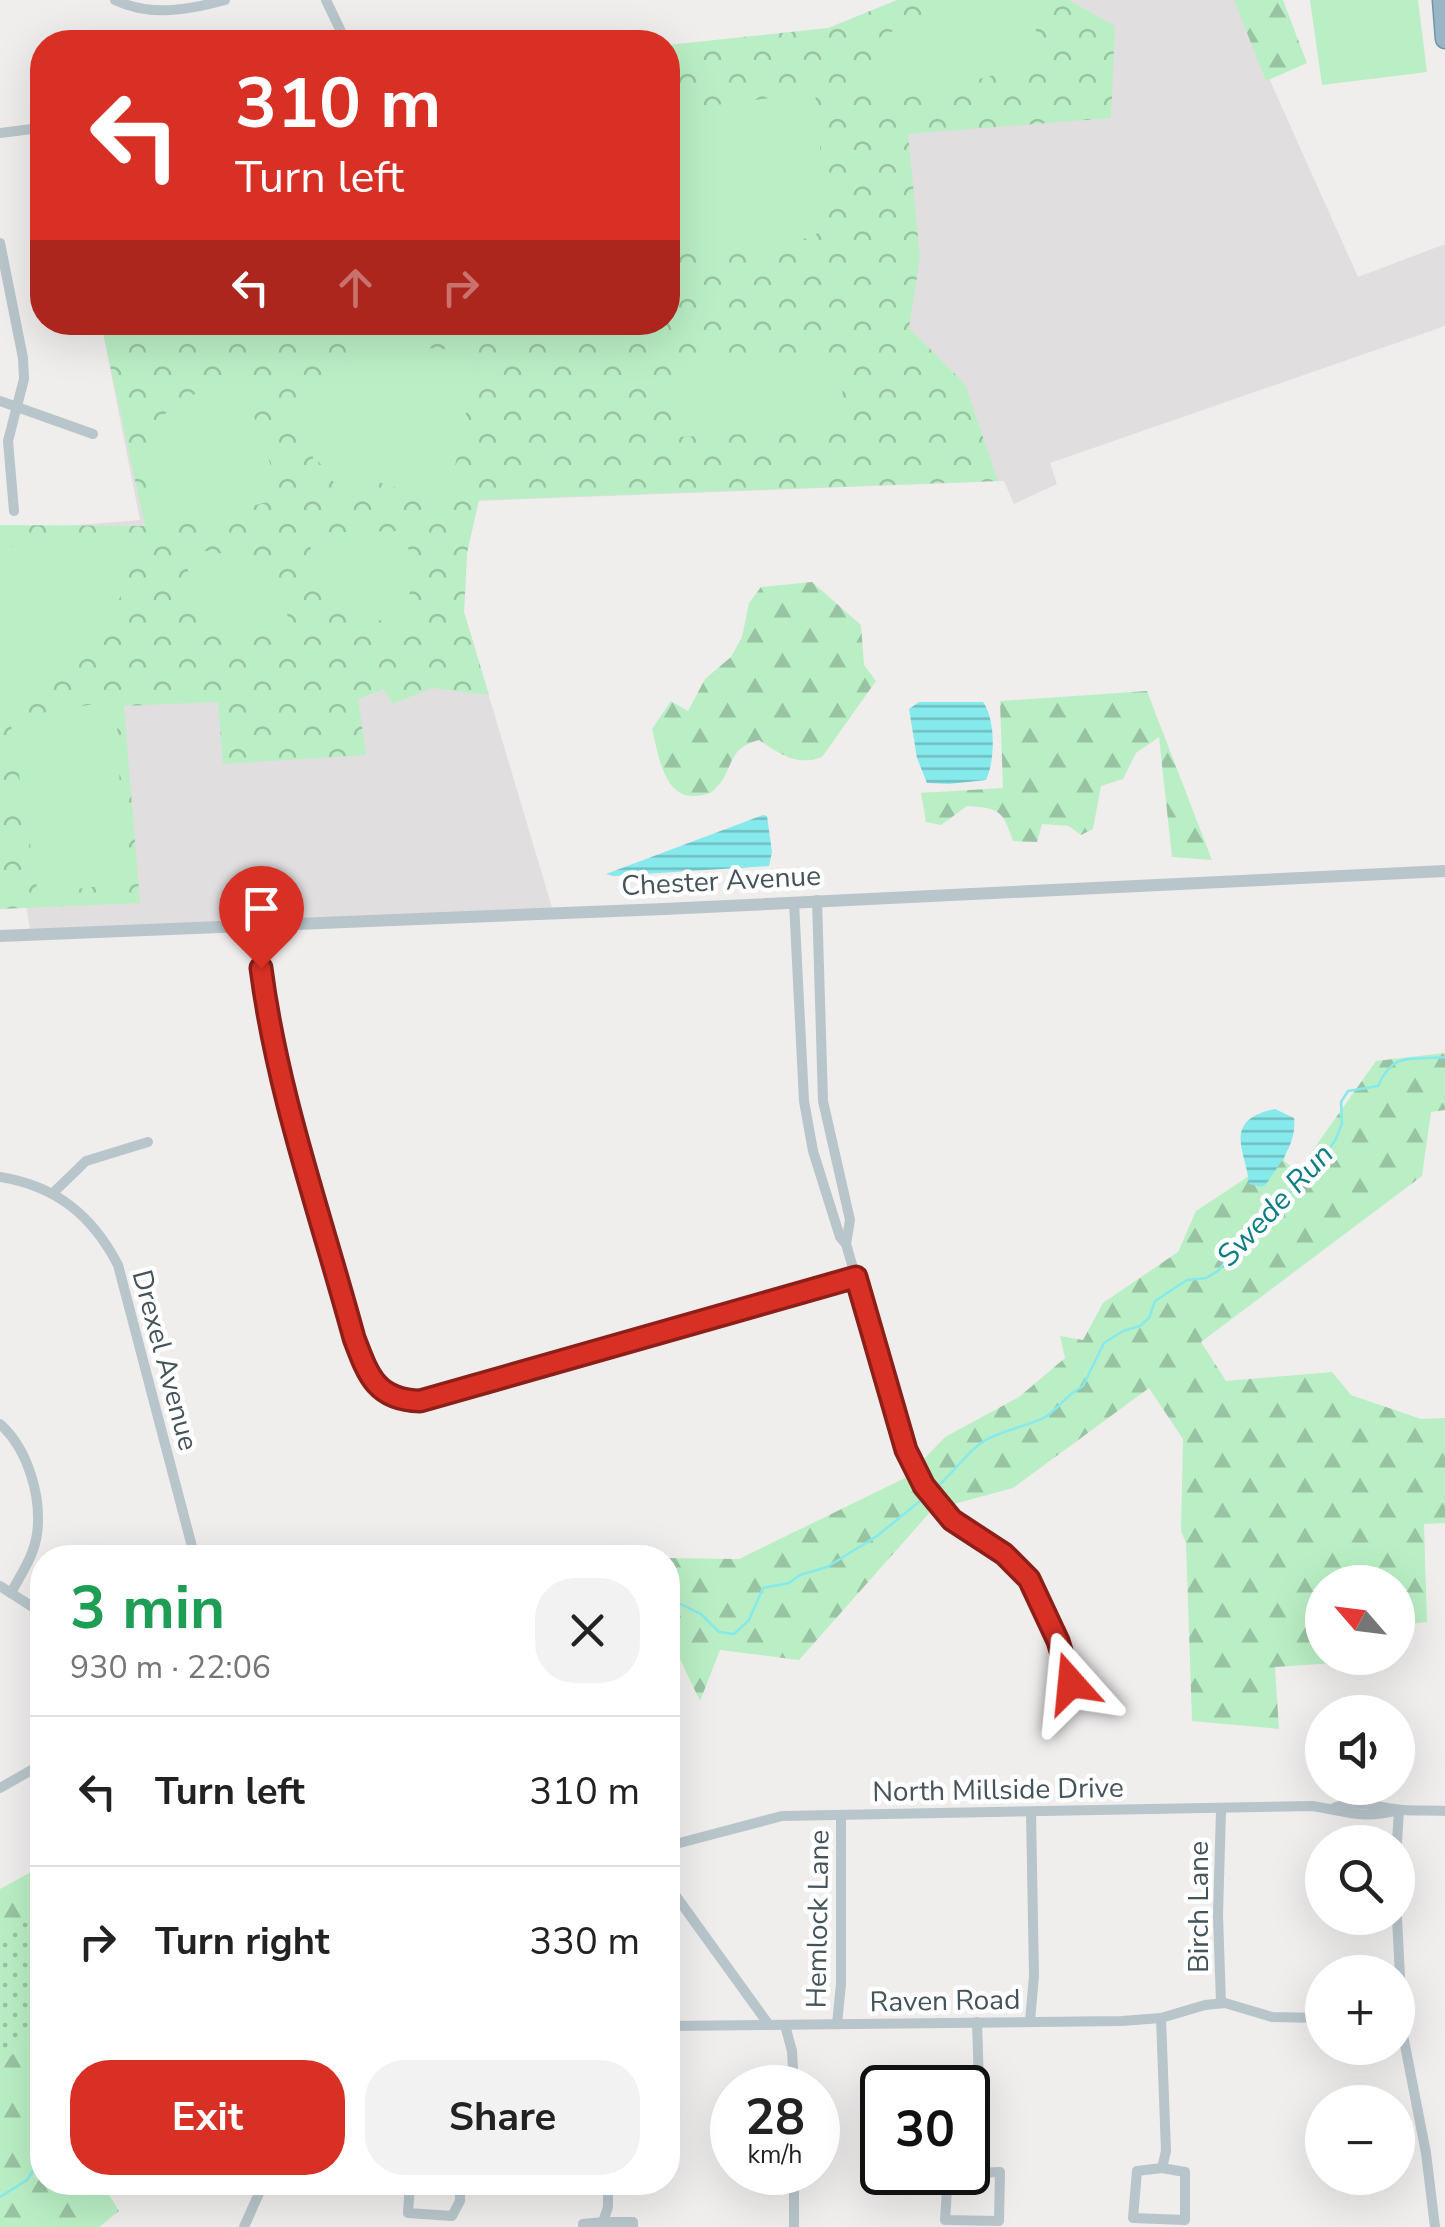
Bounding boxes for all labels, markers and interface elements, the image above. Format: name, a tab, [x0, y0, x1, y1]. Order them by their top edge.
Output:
text: 310 m	[235, 56, 441, 152]
icon: left	[70, 70, 200, 200]
text: Turn left	[235, 147, 404, 208]
icon: left	[223, 260, 278, 315]
icon: ahead	[328, 260, 383, 315]
icon: right	[433, 260, 488, 315]
street label: Chester Avenue	[620, 857, 822, 905]
pin	[219, 866, 304, 969]
icon: arrive	[234, 881, 289, 936]
water label: Swede Run	[1208, 1135, 1343, 1276]
street label: Drexel Avenue	[123, 1266, 207, 1455]
north arrow	[1305, 1565, 1415, 1675]
map controls	[1305, 1565, 1415, 2195]
text: 3 min	[70, 1567, 225, 1649]
button: close	[535, 1578, 640, 1683]
position arrow	[1019, 1631, 1123, 1735]
text: 930 m · 22:06	[70, 1646, 271, 1689]
button: sound	[1305, 1695, 1415, 1805]
icon: left	[70, 1764, 125, 1819]
text: Turn left	[155, 1766, 305, 1817]
text: 310 m	[529, 1766, 640, 1817]
street label: North Millside Drive	[872, 1769, 1124, 1811]
button: search	[1305, 1825, 1415, 1935]
street label: Hemlock Lane	[797, 1829, 839, 2009]
street label: Birch Lane	[1180, 1841, 1218, 1973]
icon: right	[70, 1914, 125, 1969]
text: Turn right	[155, 1916, 330, 1967]
text: 330 m	[529, 1916, 640, 1967]
button: +	[1305, 1955, 1415, 2065]
street label: Raven Road	[869, 1981, 1021, 2021]
button: Exit	[70, 2060, 345, 2175]
button: Share	[365, 2060, 640, 2175]
speed limit sign: 30	[860, 2065, 990, 2195]
text: 28	[745, 2083, 805, 2152]
button: −	[1305, 2085, 1415, 2195]
text: km/h	[747, 2138, 803, 2172]

